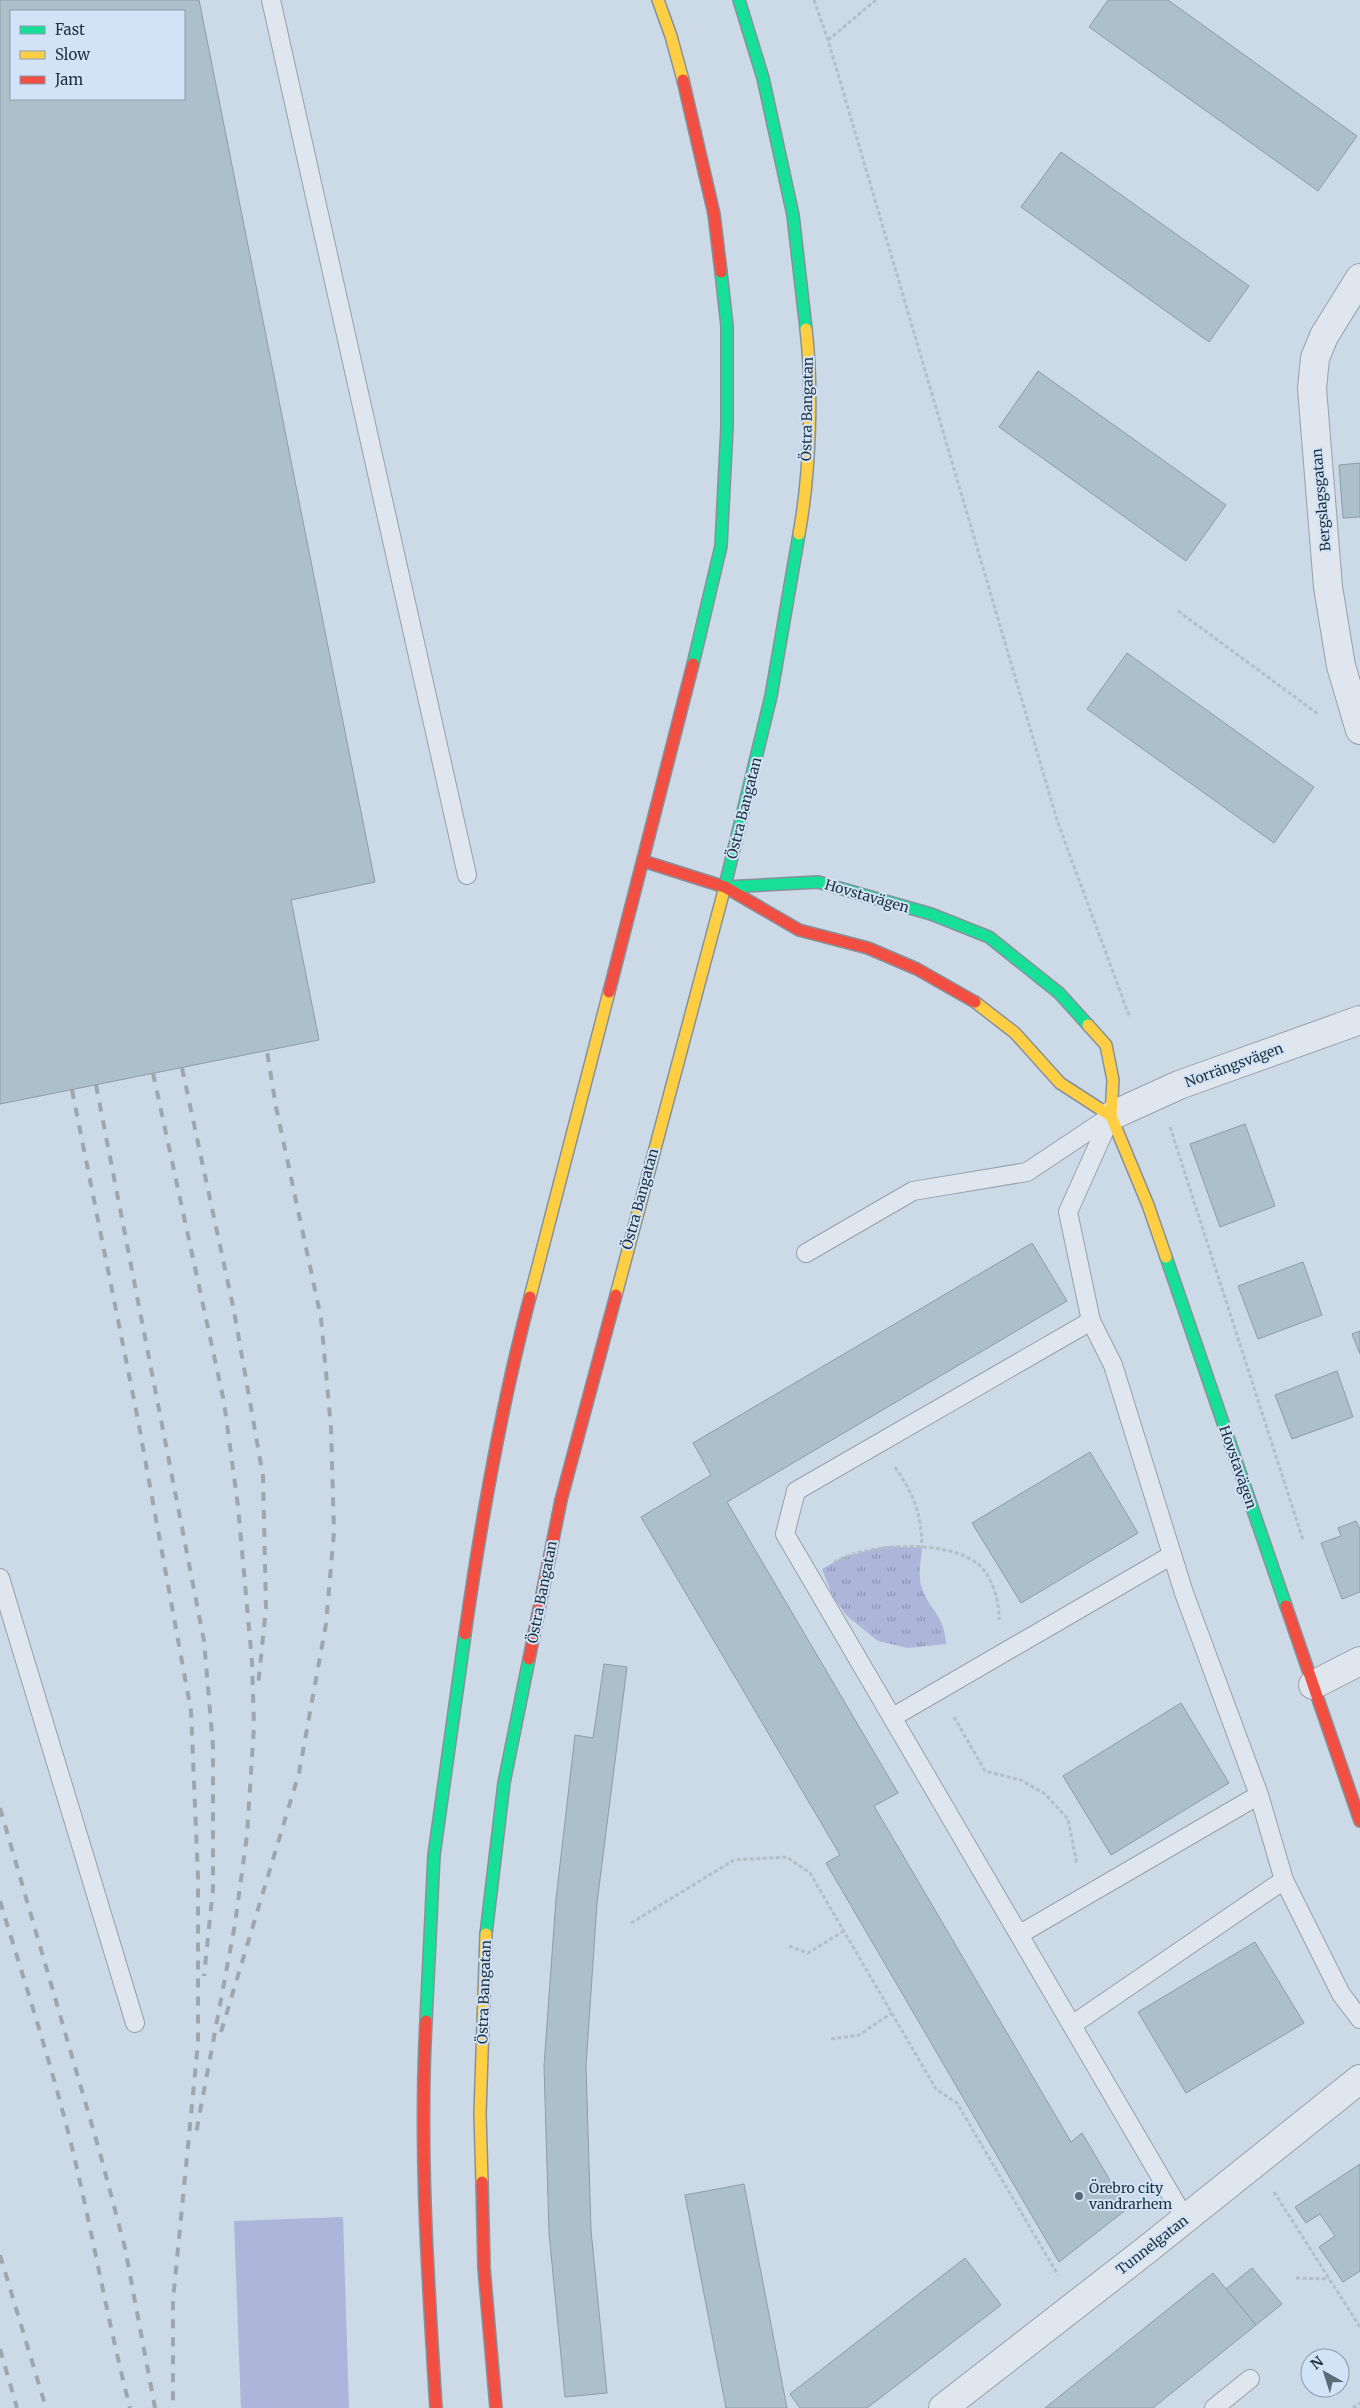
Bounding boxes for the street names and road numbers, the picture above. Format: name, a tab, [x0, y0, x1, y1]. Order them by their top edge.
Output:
street label: Östra Bangatan	[797, 357, 817, 461]
street label: Bergslagsgatan	[1308, 448, 1334, 552]
street label: Östra Bangatan	[723, 755, 765, 861]
street label: Hovstavägen	[823, 875, 911, 917]
street label: Norrängsvägen	[1182, 1039, 1286, 1091]
street label: Östra Bangatan	[618, 1146, 662, 1252]
street label: Hovstavägen	[1215, 1423, 1261, 1511]
street label: Östra Bangatan	[523, 1539, 561, 1645]
street label: Östra Bangatan	[473, 1940, 495, 2044]
street label: Tunnelgatan	[1112, 2211, 1192, 2279]

